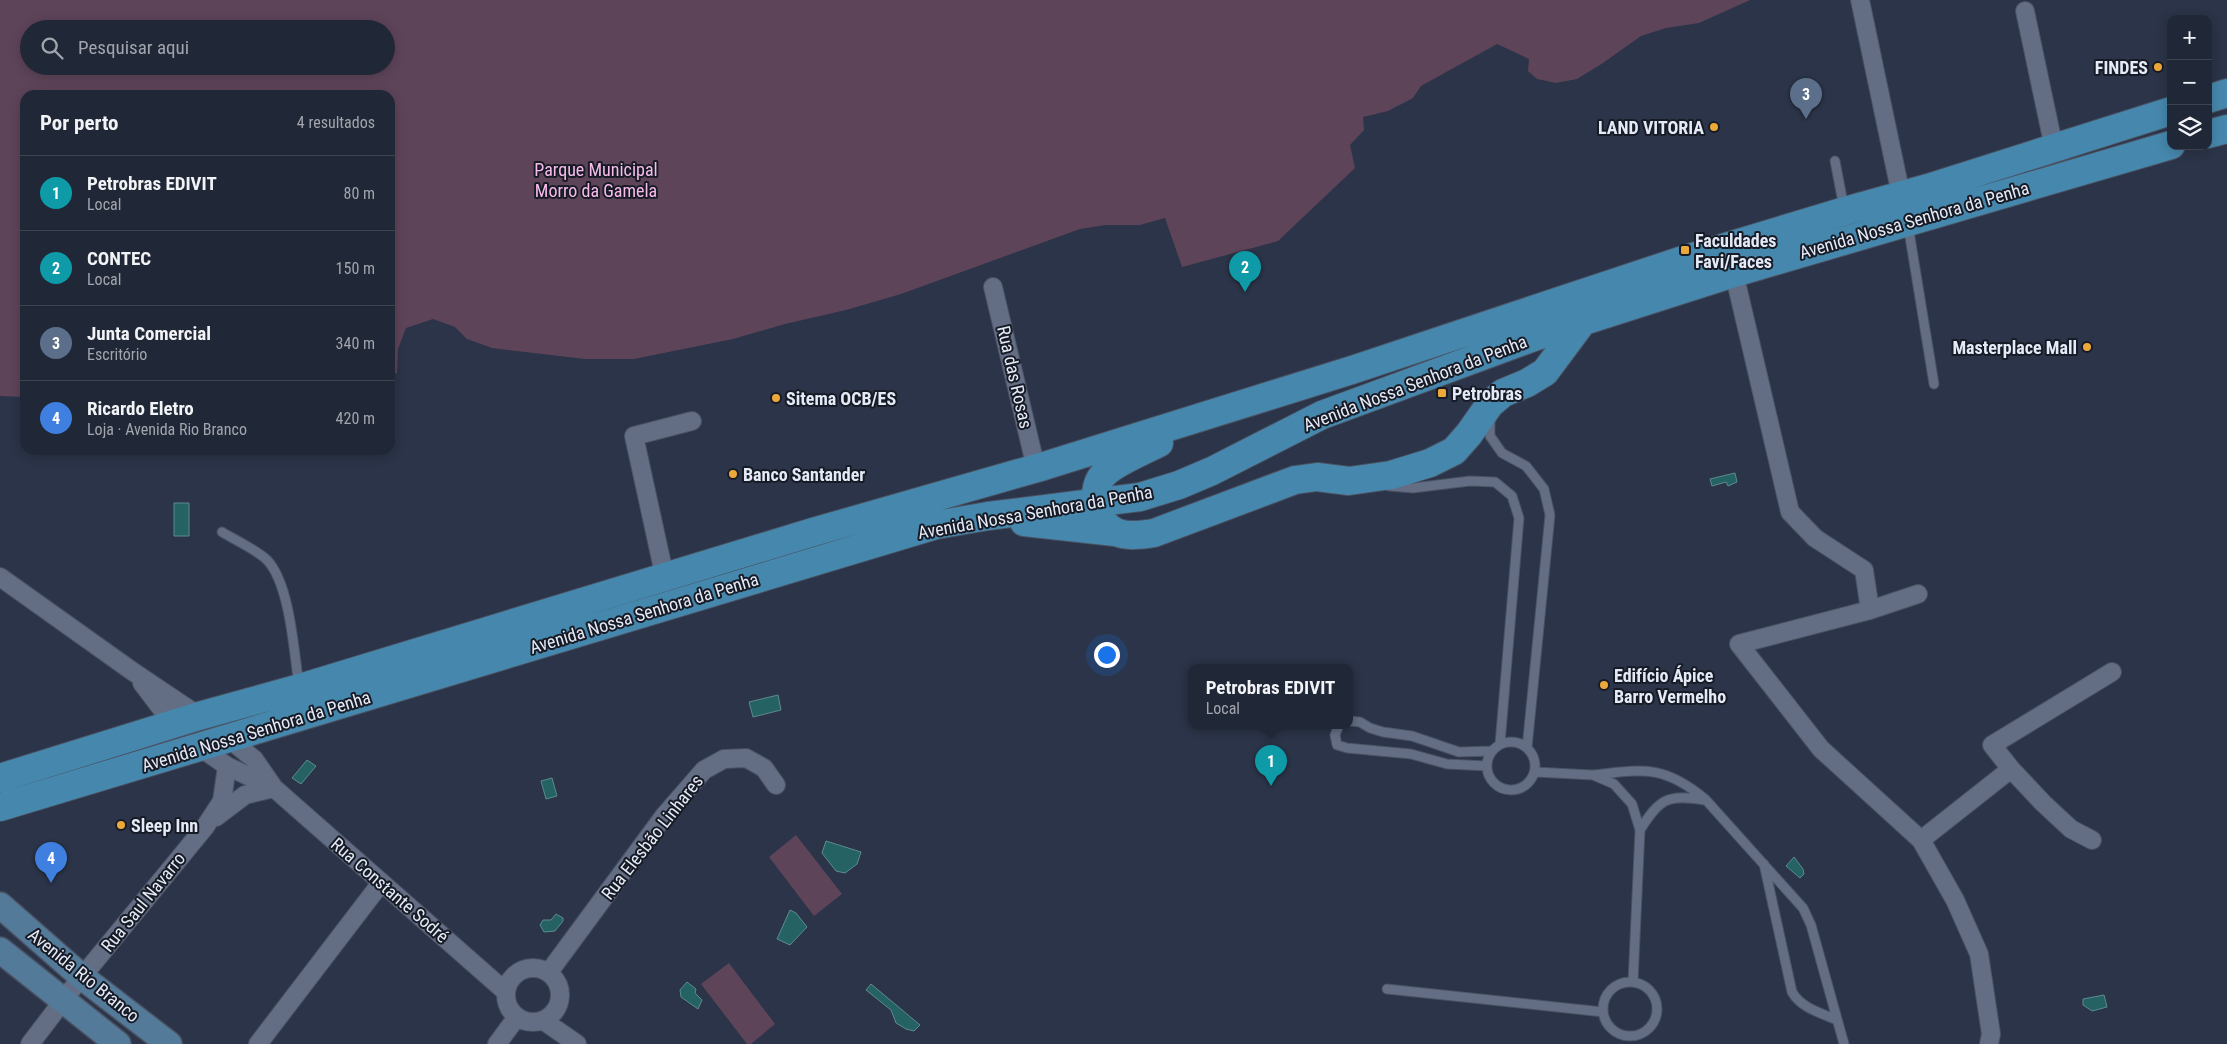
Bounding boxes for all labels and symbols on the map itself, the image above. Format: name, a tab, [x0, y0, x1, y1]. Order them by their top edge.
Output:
place label: FINDES	[2095, 57, 2148, 78]
marker: FINDES	[2152, 61, 2164, 73]
pin: 3	[1790, 78, 1822, 119]
place label: LAND VITORIA	[1598, 117, 1704, 138]
marker: LAND VITORIA	[1708, 121, 1720, 133]
park label: Parque Municipal Morro da Gamela	[534, 159, 658, 201]
street label: Avenida Nossa Senhora da Penha	[1797, 177, 2031, 263]
place label: Faculdades Favi/Faces	[1695, 230, 1777, 272]
marker: Faculdades Favi/Faces	[1679, 244, 1691, 256]
pin: 2	[1229, 251, 1261, 292]
street label: Rua das Rosas	[993, 324, 1037, 430]
street label: Avenida Nossa Senhora da Penha	[1300, 331, 1530, 435]
place label: Masterplace Mall	[1952, 337, 2077, 358]
marker: Masterplace Mall	[2081, 341, 2093, 353]
place label: Petrobras	[1452, 383, 1522, 404]
marker: Petrobras	[1436, 387, 1448, 399]
place label: Sitema OCB/ES	[786, 388, 896, 409]
marker: Sitema OCB/ES	[770, 392, 782, 404]
place label: Banco Santander	[743, 464, 865, 485]
marker: Banco Santander	[727, 468, 739, 480]
street label: Avenida Nossa Senhora da Penha	[916, 481, 1154, 543]
street label: Avenida Nossa Senhora da Penha	[527, 568, 761, 658]
your location	[1094, 642, 1120, 668]
place label: Edifício Ápice Barro Vermelho	[1614, 665, 1726, 707]
marker: Edifício Ápice Barro Vermelho	[1598, 679, 1610, 691]
street label: Avenida Nossa Senhora da Penha	[139, 686, 373, 776]
pin: 1	[1255, 745, 1287, 786]
street label: Rua Elesbão Linhares	[597, 771, 707, 903]
place label: Sleep Inn	[131, 815, 198, 836]
marker: Sleep Inn	[115, 819, 127, 831]
street label: Rua Constante Sodré	[327, 833, 453, 947]
pin: 4	[35, 842, 67, 883]
street label: Rua Saul Navarro	[97, 848, 189, 956]
street label: Avenida Rio Branco	[24, 924, 144, 1026]

